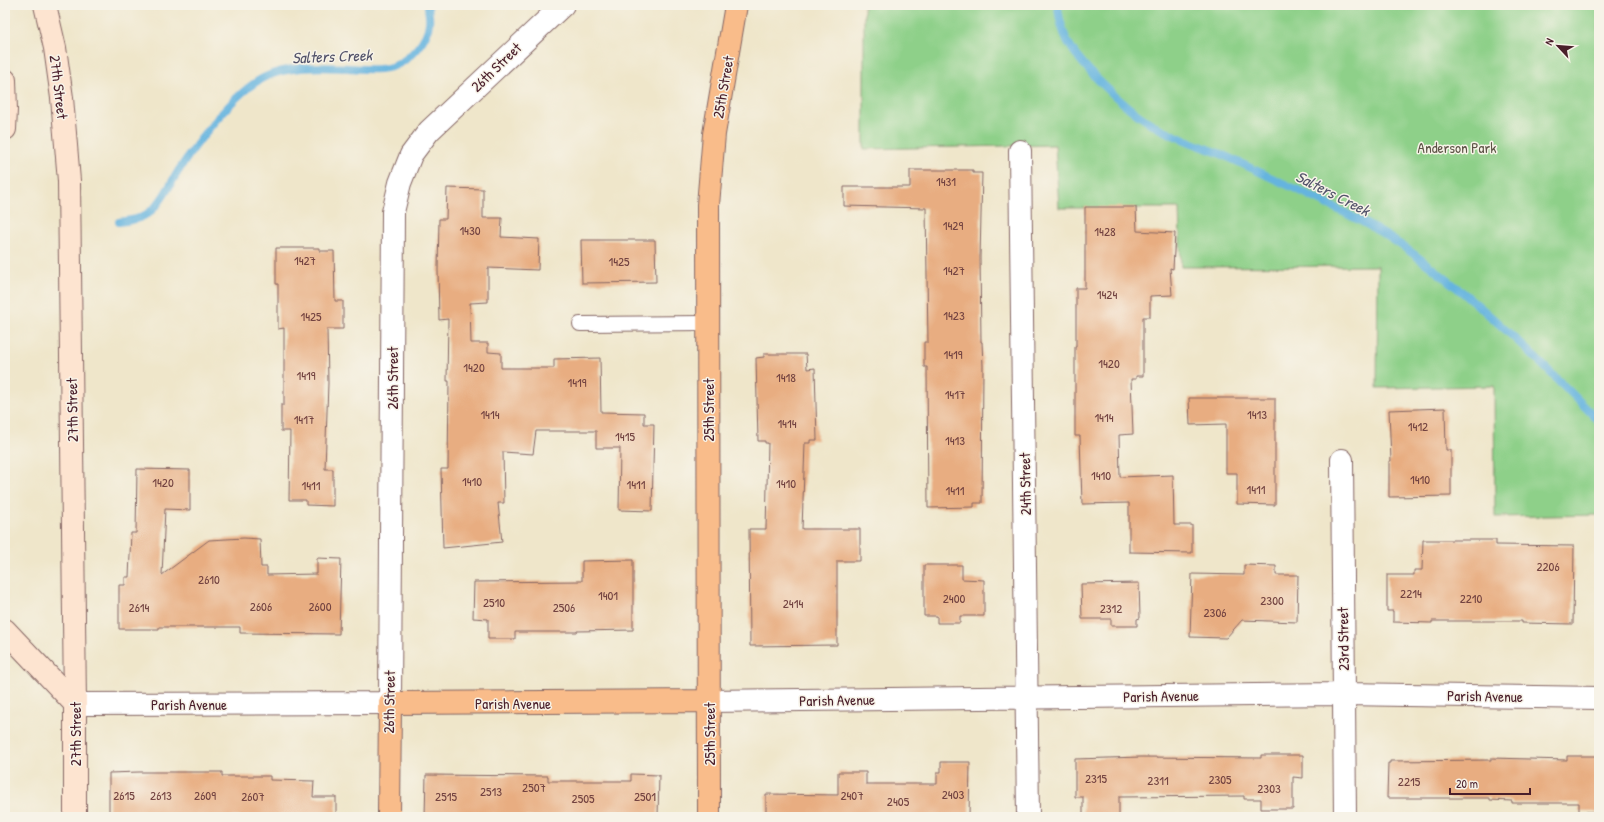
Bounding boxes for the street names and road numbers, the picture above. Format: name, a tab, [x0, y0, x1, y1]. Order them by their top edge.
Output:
street label: 26th Street	[466, 37, 526, 96]
street label: 25th Street	[707, 53, 739, 120]
street label: 27th Street	[45, 54, 73, 121]
street label: 26th Street	[382, 346, 403, 409]
street label: 27th Street	[61, 377, 83, 442]
street label: 25th Street	[698, 378, 719, 442]
street label: 24th Street	[1014, 452, 1036, 515]
street label: 23rd Street	[1332, 606, 1354, 671]
street label: 26th Street	[378, 670, 400, 734]
street label: Parish Avenue	[1123, 685, 1199, 707]
street label: Parish Avenue	[1447, 685, 1523, 707]
street label: Parish Avenue	[799, 689, 875, 711]
street label: Parish Avenue	[475, 693, 551, 714]
street label: Parish Avenue	[151, 694, 227, 715]
street label: 27th Street	[65, 701, 86, 766]
street label: 25th Street	[699, 702, 720, 766]

